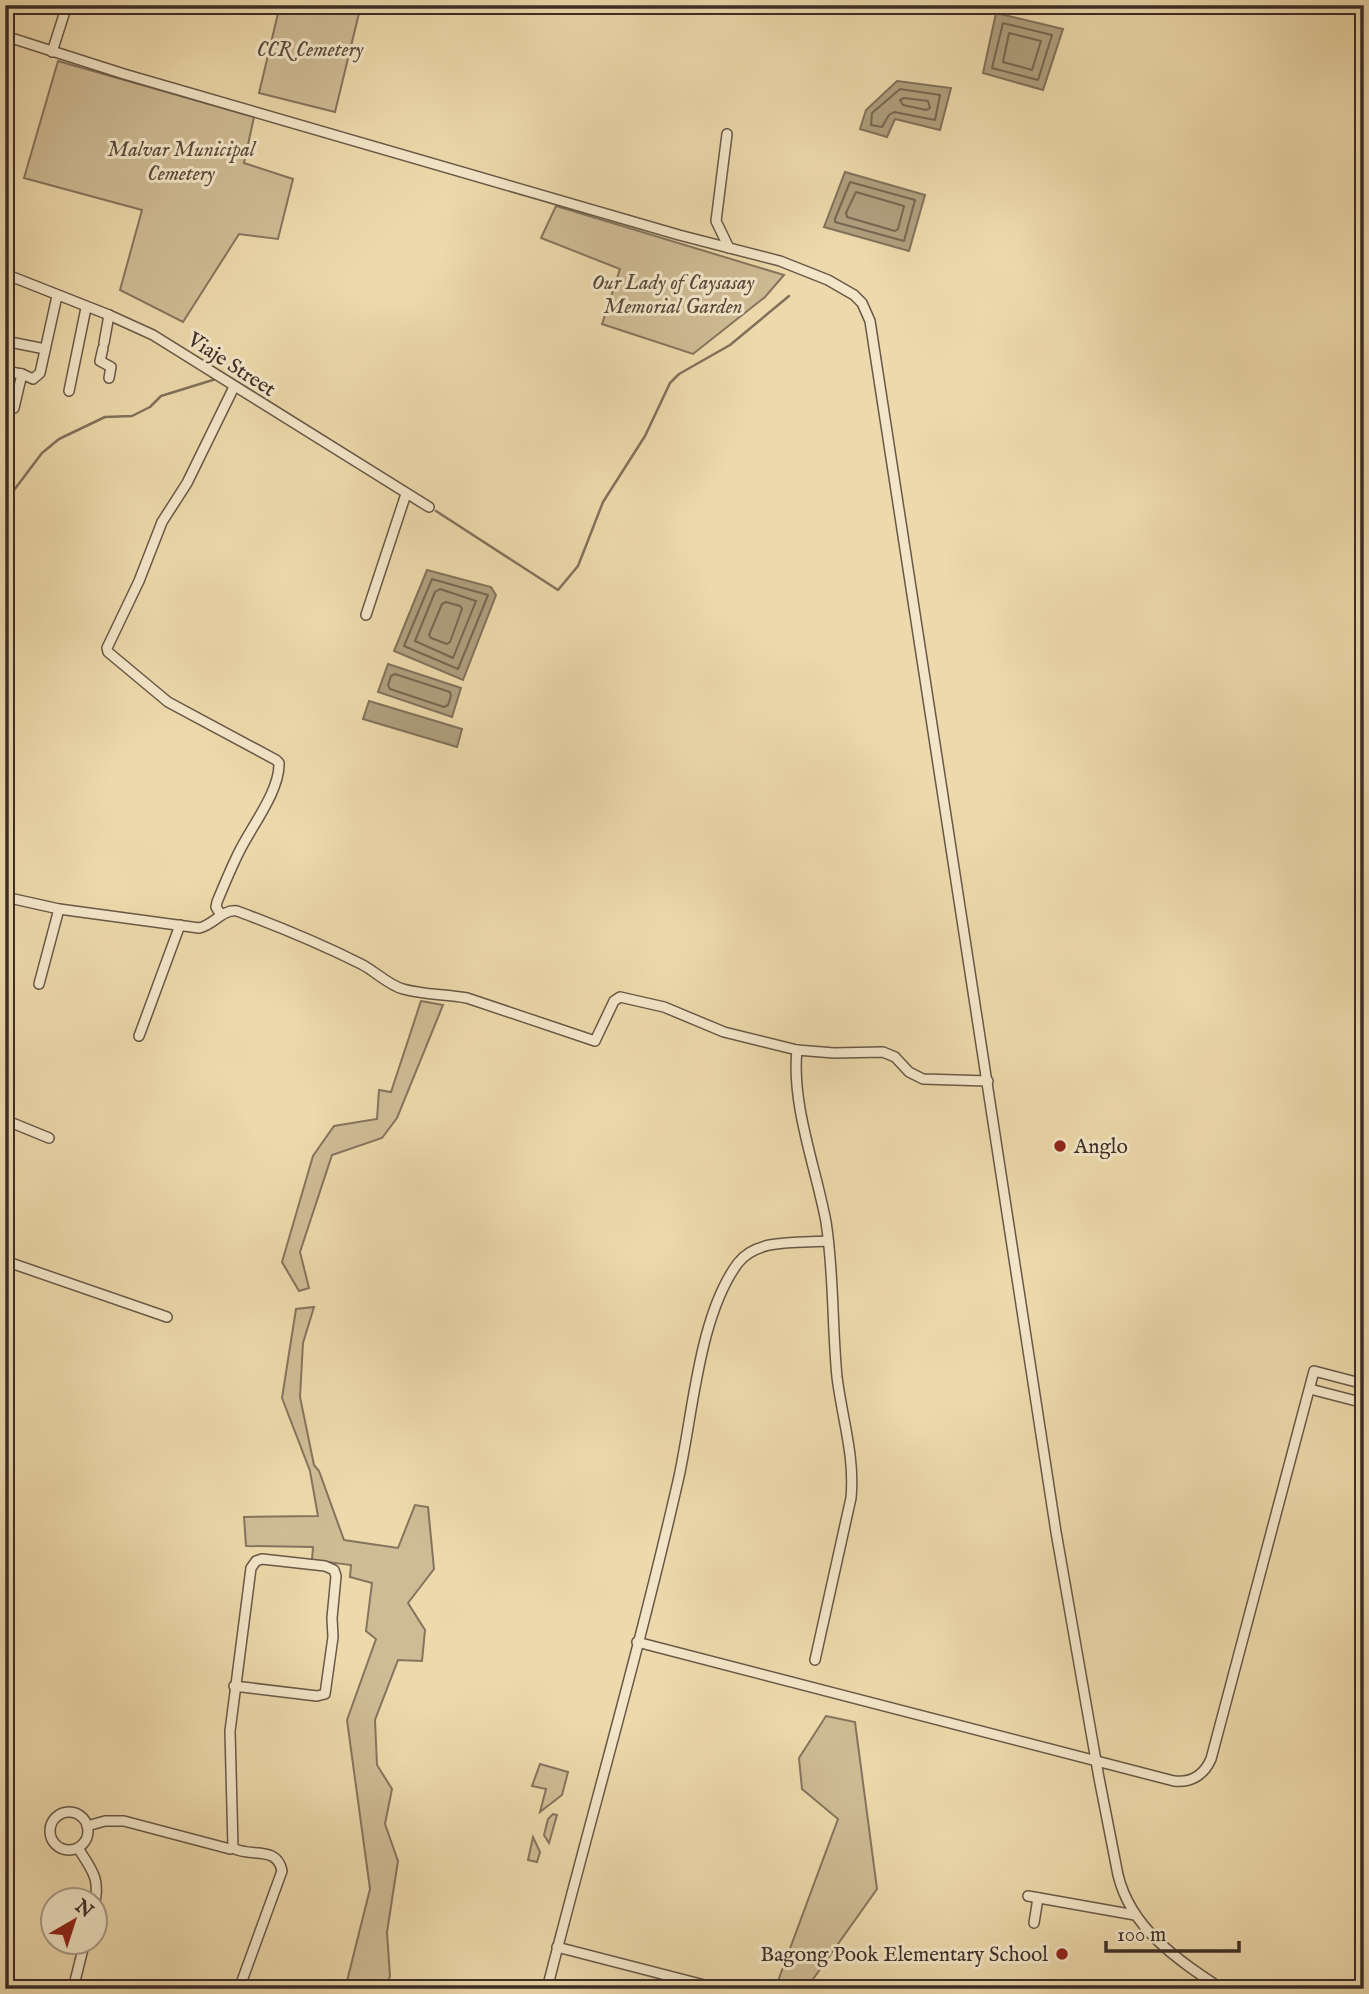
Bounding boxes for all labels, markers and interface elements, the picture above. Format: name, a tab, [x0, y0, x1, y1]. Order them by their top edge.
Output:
park label: CCR Cemetery	[257, 37, 364, 64]
park label: Malvar Municipal Cemetery	[107, 137, 257, 188]
park label: Our Lady of Caysasay Memorial Garden	[592, 270, 754, 321]
street label: Viaje Street	[181, 326, 280, 404]
place label: Anglo	[1073, 1134, 1128, 1161]
marker: Anglo	[1052, 1138, 1068, 1154]
north arrow	[38, 1885, 108, 1955]
text: N	[69, 1894, 98, 1924]
scale bar	[1106, 1910, 1240, 1954]
text: 100 m	[1117, 1922, 1166, 1949]
place label: Bagong Pook Elementary School	[760, 1942, 1048, 1969]
marker: Bagong Pook Elementary School	[1054, 1946, 1070, 1962]

